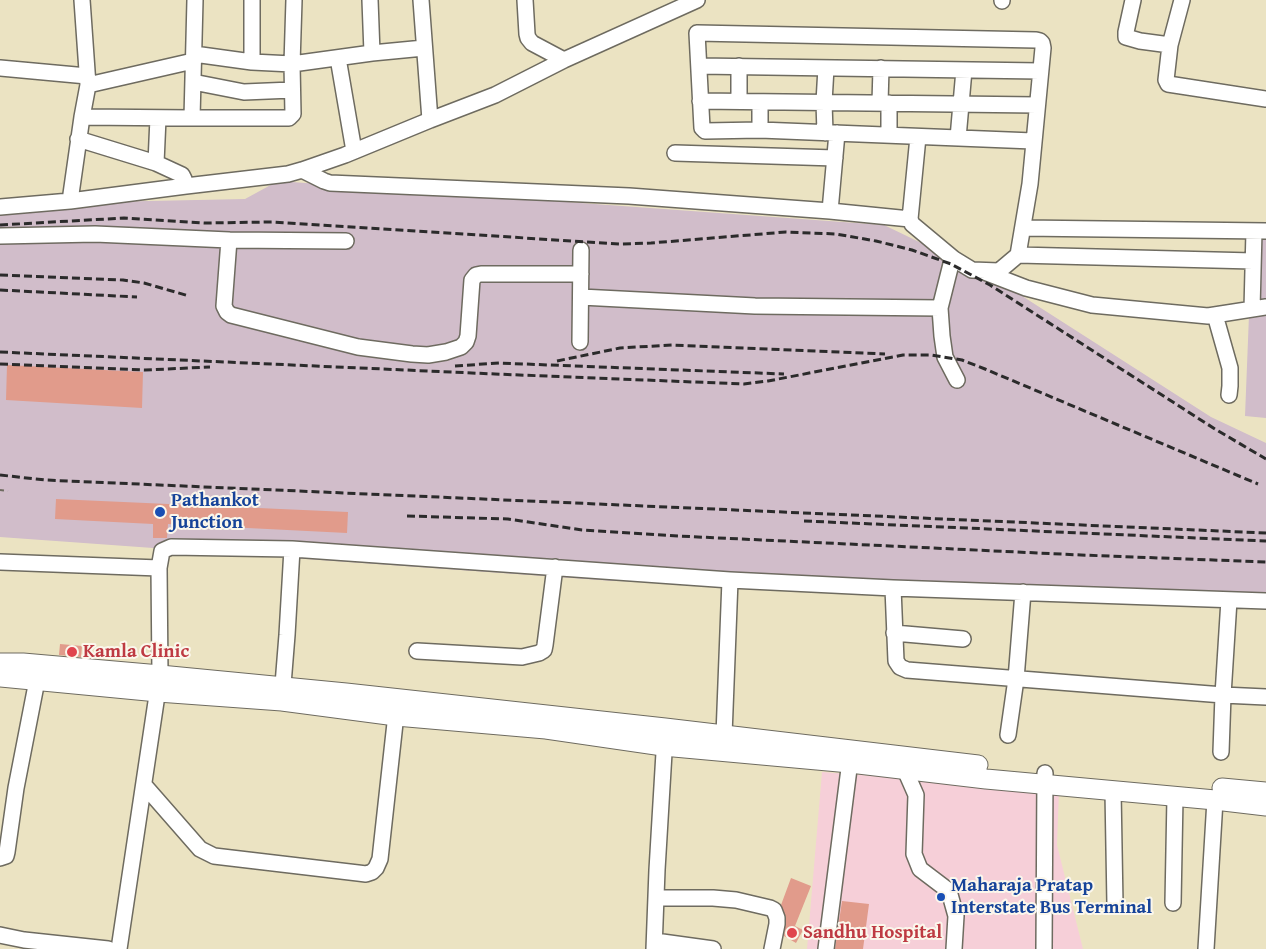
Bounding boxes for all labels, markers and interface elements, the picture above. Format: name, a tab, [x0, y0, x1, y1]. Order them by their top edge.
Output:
place label: Pathankot Junction	[171, 490, 259, 534]
marker: Pathankot Junction	[153, 505, 167, 519]
place label: Kamla Clinic	[83, 641, 189, 663]
marker: Kamla Clinic	[65, 645, 79, 659]
place label: Maharaja Pratap Interstate Bus Terminal	[951, 875, 1152, 919]
marker: Maharaja Pratap Interstate Bus Terminal	[935, 891, 947, 903]
place label: Sandhu Hospital	[803, 922, 942, 944]
marker: Sandhu Hospital	[785, 926, 799, 940]

